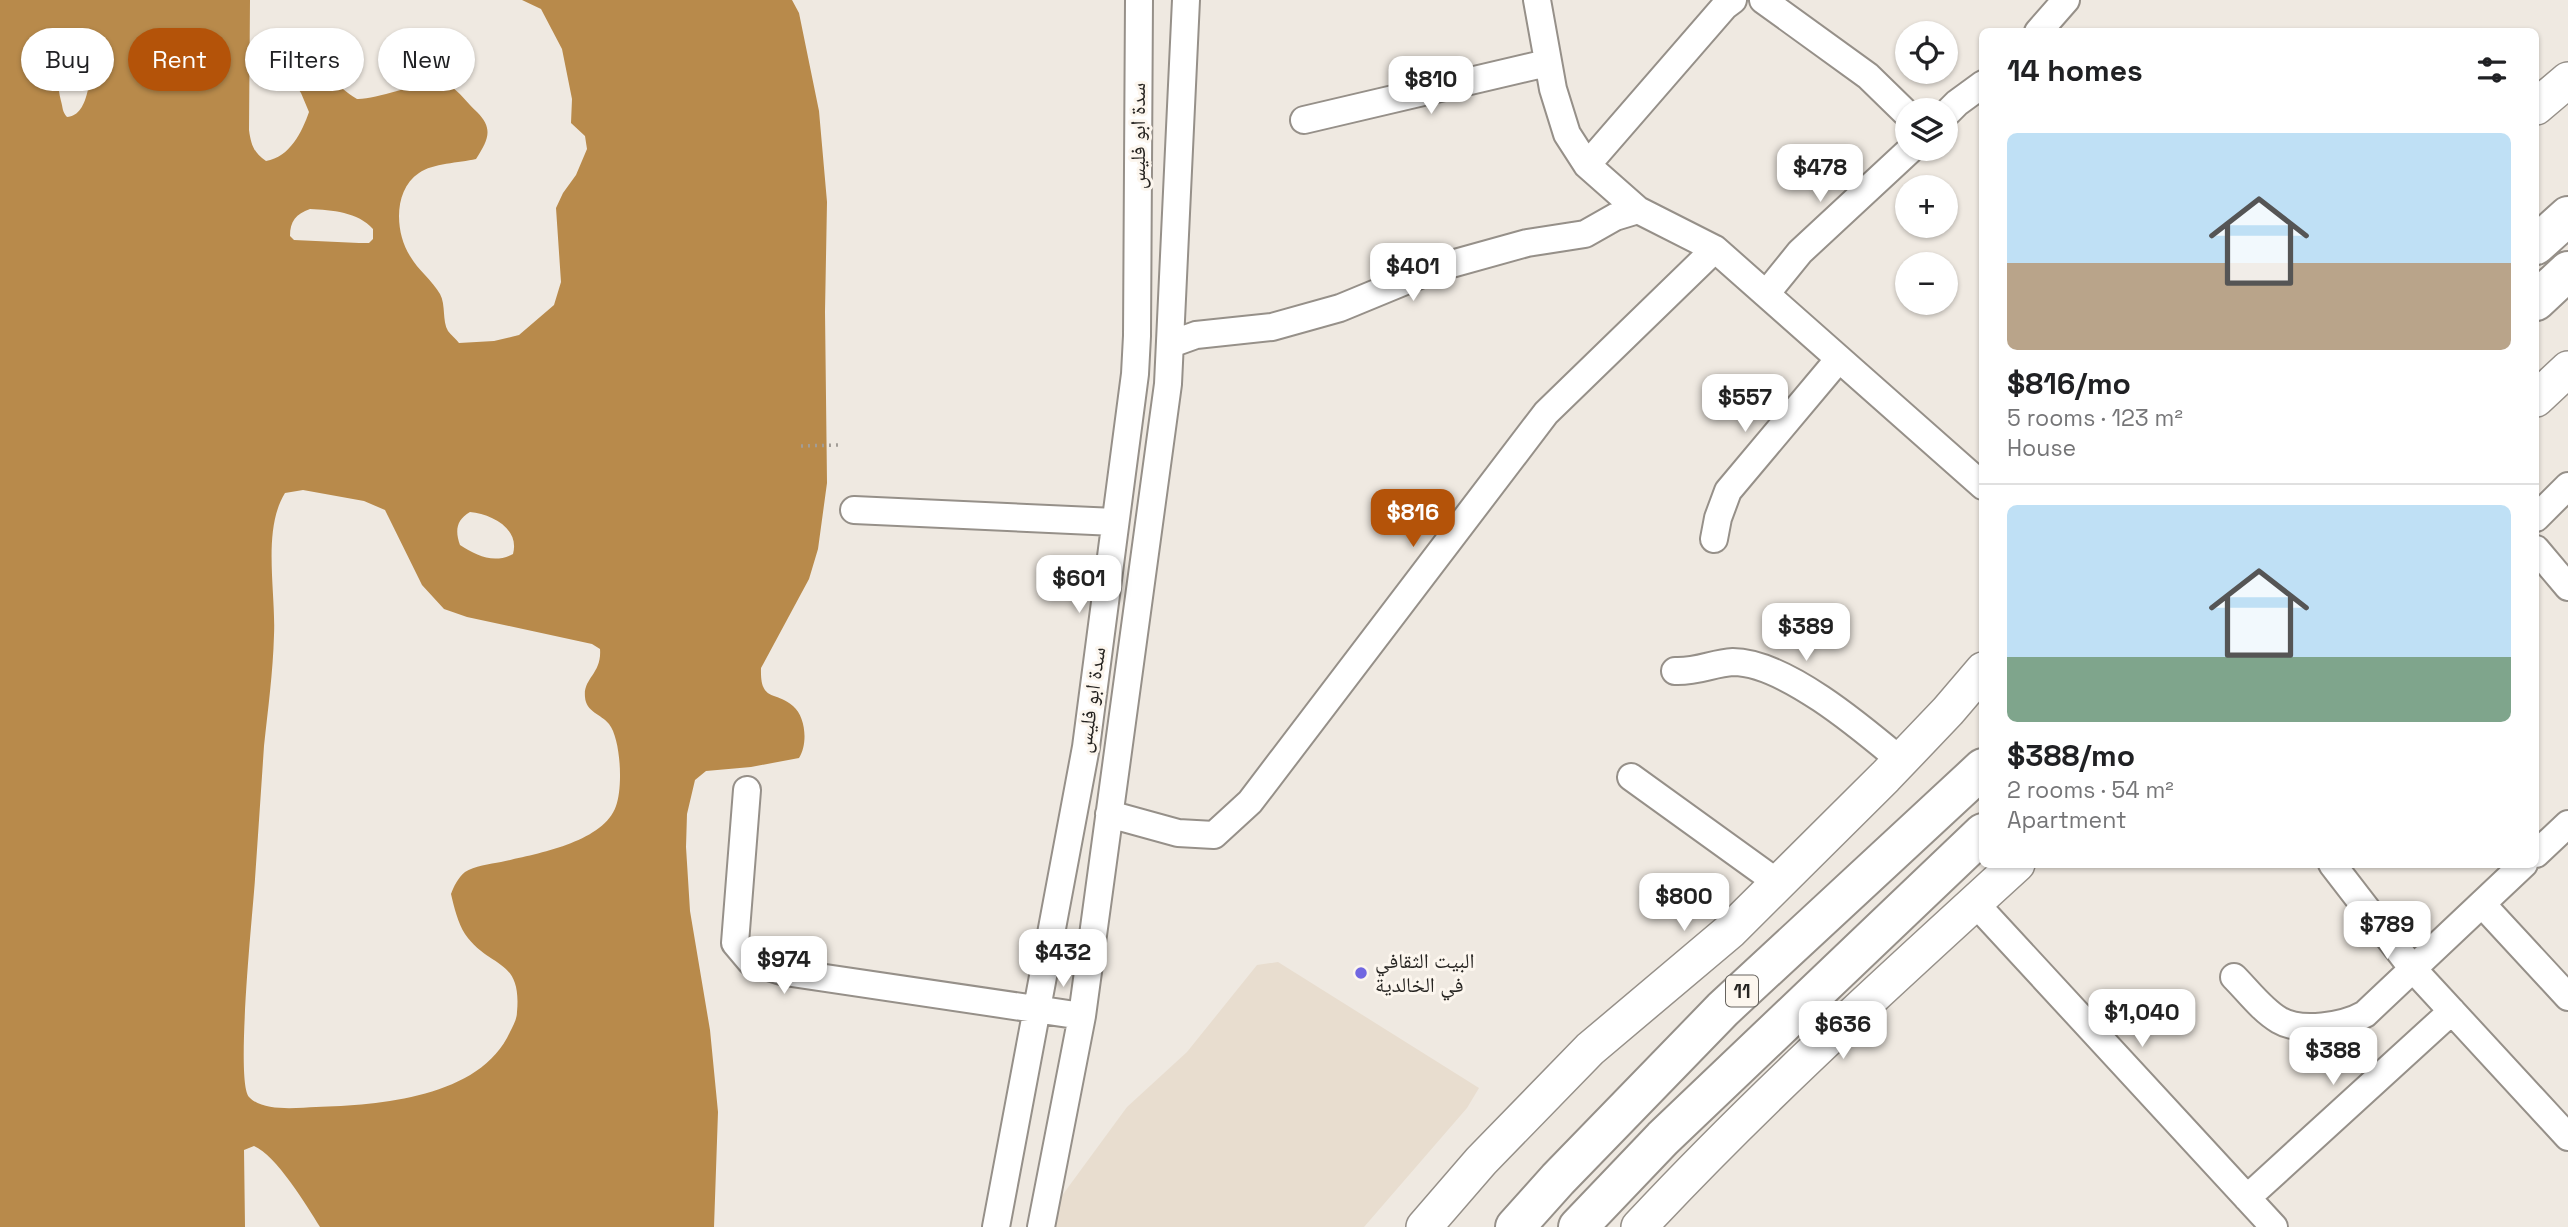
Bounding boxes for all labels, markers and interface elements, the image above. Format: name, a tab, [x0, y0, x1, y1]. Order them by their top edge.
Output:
map controls	[1895, 21, 1958, 315]
button: locate	[1895, 21, 1958, 84]
chip: Buy	[21, 28, 114, 91]
chip: Rent	[128, 28, 231, 91]
chip: Filters	[245, 28, 364, 91]
chip: New	[378, 28, 475, 91]
text: 14 homes	[2007, 51, 2143, 90]
icon: filters	[2473, 51, 2511, 89]
pin: $810	[1390, 57, 1472, 116]
text: $810	[1404, 64, 1458, 94]
street label: سدة ابو فليس	[1124, 83, 1151, 189]
button: layers	[1895, 98, 1958, 161]
pin: $478	[1779, 144, 1861, 204]
text: $478	[1793, 152, 1847, 182]
button: +	[1895, 175, 1958, 238]
icon: home	[2196, 178, 2322, 304]
pin: $401	[1372, 244, 1454, 303]
text: $401	[1386, 251, 1440, 281]
button: −	[1895, 252, 1958, 315]
text: $816/mo	[2007, 364, 2131, 403]
pin: $557	[1704, 374, 1786, 434]
text: $557	[1718, 382, 1772, 412]
text: 5 rooms · 123 m²	[2007, 403, 2183, 433]
text: House	[2007, 433, 2076, 463]
pin: $816	[1372, 490, 1454, 549]
text: $816	[1387, 497, 1439, 527]
icon: home	[2196, 550, 2322, 676]
pin: $601	[1038, 556, 1120, 615]
text: $601	[1052, 563, 1106, 593]
pin: $389	[1765, 604, 1847, 663]
text: $389	[1778, 611, 1834, 641]
street label: سدة ابو فليس	[1070, 645, 1111, 755]
text: $388/mo	[2007, 736, 2135, 775]
text: 2 rooms · 54 m²	[2007, 775, 2174, 805]
text: Apartment	[2007, 805, 2127, 835]
pin: $800	[1643, 874, 1725, 933]
text: $800	[1655, 881, 1713, 911]
pin: $789	[2346, 902, 2428, 961]
text: $789	[2360, 909, 2414, 939]
pin: $432	[1022, 930, 1104, 989]
pin: $974	[743, 936, 825, 996]
text: $432	[1035, 937, 1091, 967]
text: $974	[757, 944, 811, 974]
place label: البيت الثقافي في الخالدية	[1375, 947, 1474, 1001]
marker: البيت الثقافي في الخالدية	[1353, 965, 1369, 981]
road number: 11	[1726, 976, 1758, 1007]
pin: $1,040	[2085, 990, 2199, 1049]
text: $1,040	[2104, 997, 2180, 1027]
pin: $636	[1802, 1002, 1884, 1061]
text: $636	[1815, 1009, 1871, 1039]
pin: $388	[2292, 1028, 2374, 1087]
text: $388	[2305, 1035, 2361, 1065]

